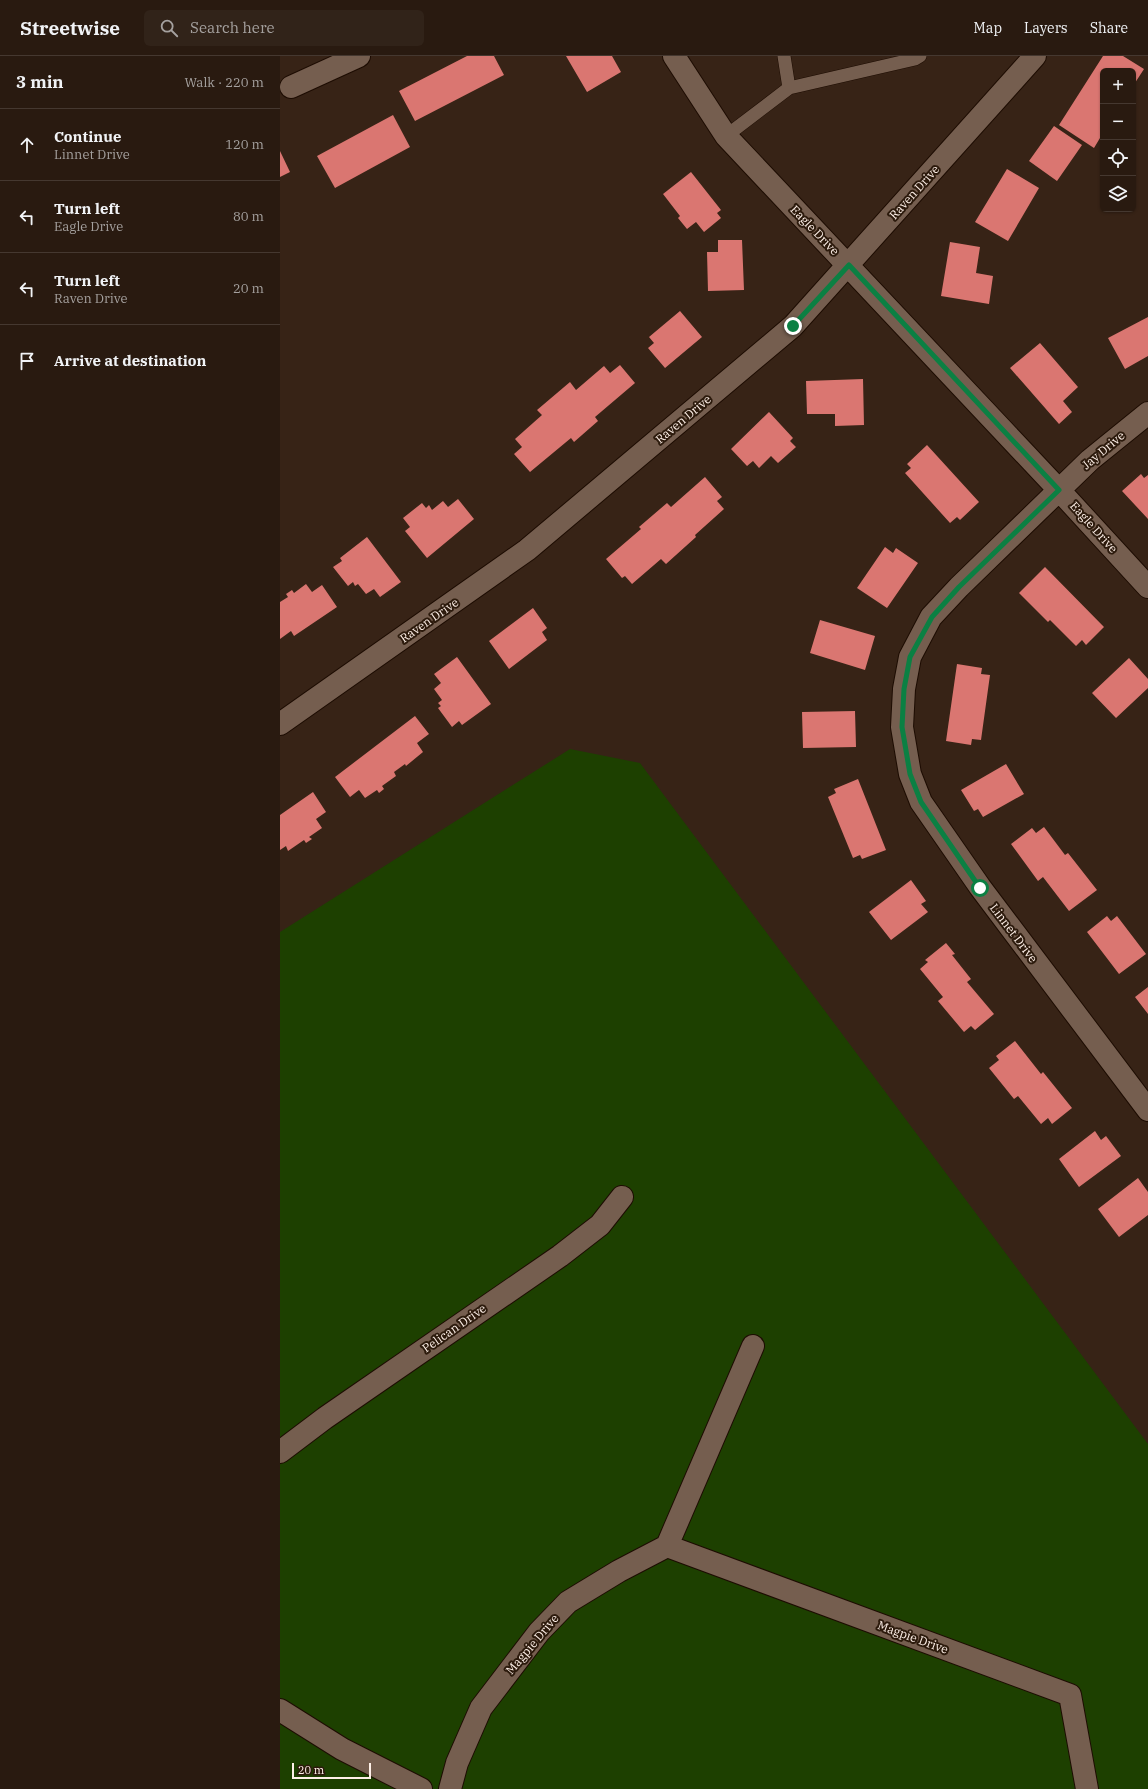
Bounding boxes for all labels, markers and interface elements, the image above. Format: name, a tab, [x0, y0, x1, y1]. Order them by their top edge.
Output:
search box	[144, 10, 424, 46]
text: Streetwise	[20, 16, 120, 40]
icon: search	[158, 17, 180, 39]
text: Search here	[190, 18, 275, 37]
text: Map	[974, 19, 1002, 37]
text: Layers	[1024, 19, 1068, 37]
text: Share	[1090, 19, 1128, 37]
map controls	[1100, 68, 1136, 212]
button: +	[1100, 68, 1136, 104]
text: 3 min	[16, 71, 64, 93]
text: Walk · 220 m	[185, 74, 264, 91]
button: −	[1100, 104, 1136, 140]
text: Continue	[54, 127, 121, 146]
icon: ahead	[16, 134, 38, 156]
text: 120 m	[225, 136, 264, 153]
button: locate	[1100, 140, 1136, 176]
text: Linnet Drive	[54, 146, 130, 163]
street label: Raven Drive	[886, 162, 942, 222]
button: layers	[1100, 176, 1136, 212]
text: Turn left	[54, 199, 120, 218]
street label: Eagle Drive	[787, 202, 843, 258]
icon: left	[16, 206, 38, 228]
text: 80 m	[233, 208, 264, 225]
text: Eagle Drive	[54, 218, 123, 235]
text: Turn left	[54, 271, 120, 290]
icon: left	[16, 278, 38, 300]
text: 20 m	[233, 280, 264, 297]
text: Raven Drive	[54, 290, 128, 307]
route end	[784, 317, 802, 335]
icon: arrive	[16, 350, 38, 372]
text: Arrive at destination	[54, 351, 206, 370]
street label: Raven Drive	[652, 391, 714, 447]
street label: Jay Drive	[1079, 428, 1127, 472]
street label: Eagle Drive	[1067, 498, 1121, 556]
street label: Raven Drive	[397, 594, 461, 646]
route start	[971, 879, 989, 897]
street label: Linnet Drive	[987, 901, 1041, 965]
street label: Pelican Drive	[419, 1300, 489, 1356]
street label: Magpie Drive	[502, 1611, 562, 1677]
street label: Magpie Drive	[876, 1617, 950, 1657]
scale bar	[292, 1761, 371, 1780]
text: 20 m	[298, 1763, 324, 1777]

